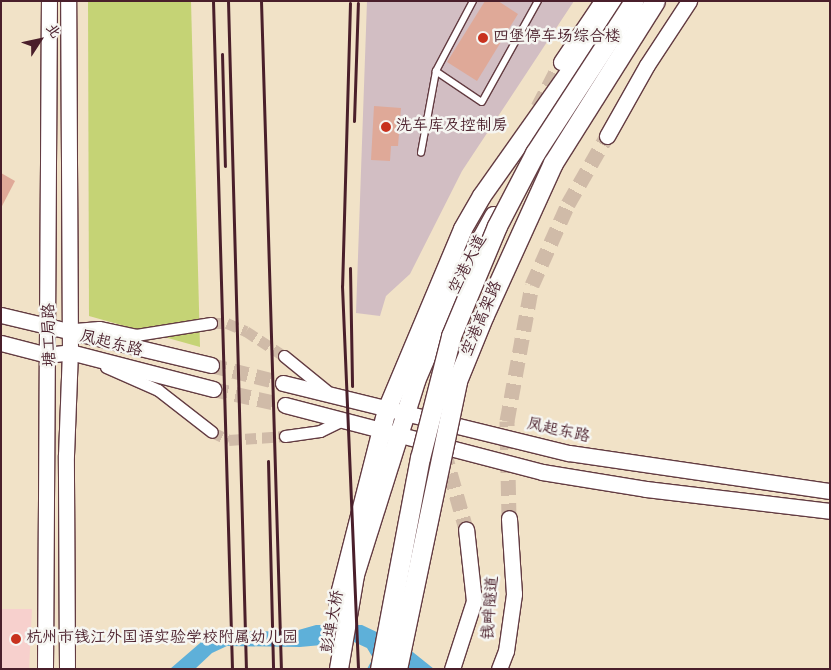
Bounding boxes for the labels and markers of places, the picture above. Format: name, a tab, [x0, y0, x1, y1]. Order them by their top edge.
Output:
place label: 四堡停车场综合楼	[493, 28, 621, 48]
marker: 四堡停车场综合楼	[477, 32, 489, 44]
place label: 洗车库及控制房	[396, 117, 508, 137]
marker: 洗车库及控制房	[380, 121, 392, 133]
place label: 杭州市钱江外国语实验学校附属幼儿园	[26, 629, 298, 649]
marker: 杭州市钱江外国语实验学校附属幼儿园	[10, 633, 22, 645]

